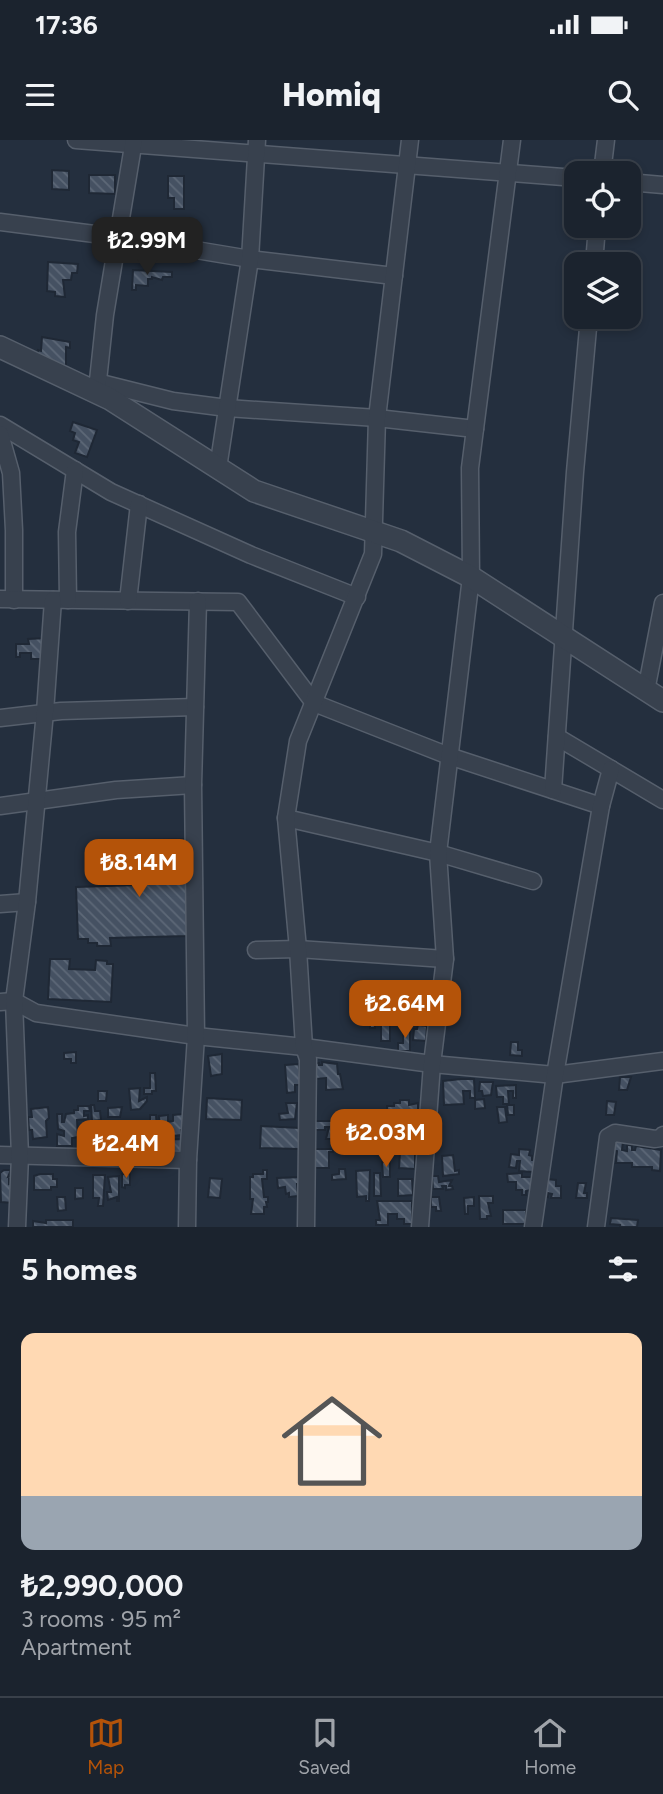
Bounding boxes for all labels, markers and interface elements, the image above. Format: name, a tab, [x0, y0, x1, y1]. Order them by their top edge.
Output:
text: 17:36	[35, 9, 98, 41]
icon: menu	[21, 76, 59, 114]
text: Homiq	[282, 76, 381, 114]
icon: search	[604, 76, 642, 114]
map controls	[564, 161, 641, 329]
button: locate	[564, 161, 641, 238]
pin: ₺2.99M	[90, 218, 204, 277]
text: ₺2.99M	[108, 226, 186, 254]
button: layers	[564, 252, 641, 329]
pin: ₺8.14M	[82, 840, 196, 899]
text: ₺8.14M	[101, 848, 177, 876]
pin: ₺2.64M	[348, 981, 462, 1040]
text: ₺2.64M	[365, 989, 445, 1017]
pin: ₺2.03M	[329, 1110, 443, 1169]
text: ₺2.03M	[346, 1118, 426, 1146]
pin: ₺2.4M	[77, 1121, 175, 1180]
text: ₺2.4M	[93, 1129, 159, 1157]
icon: filters	[604, 1250, 642, 1288]
text: 5 homes	[21, 1251, 137, 1288]
icon: home	[269, 1378, 395, 1504]
text: ₺2,990,000	[21, 1567, 184, 1604]
text: 3 rooms · 95 m²	[21, 1605, 181, 1633]
text: Apartment	[21, 1633, 132, 1661]
tab: Map	[87, 1714, 125, 1779]
tab: Saved	[298, 1714, 351, 1779]
tab: Home	[524, 1714, 576, 1779]

